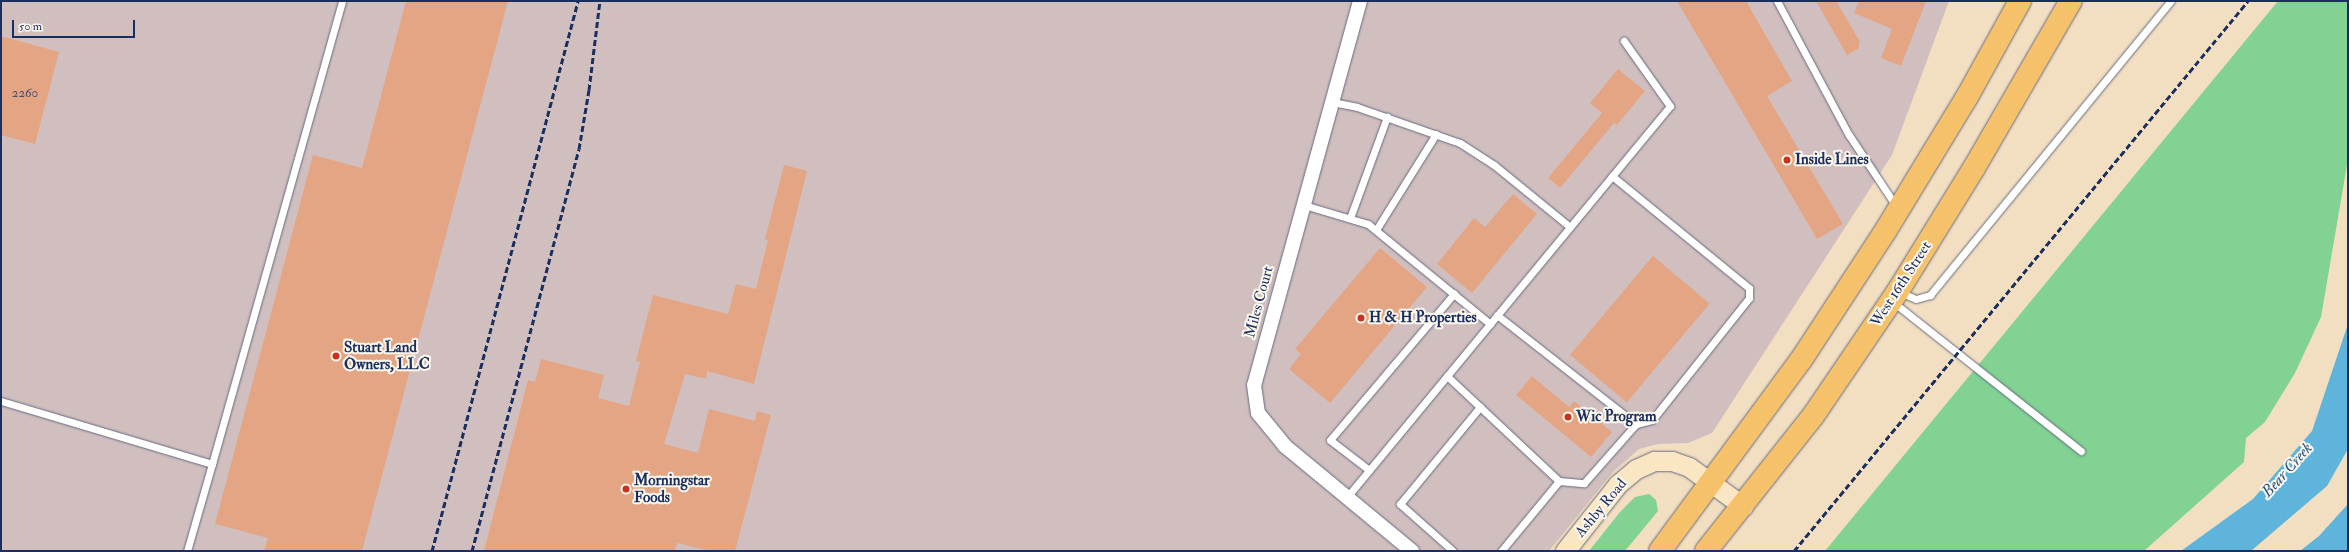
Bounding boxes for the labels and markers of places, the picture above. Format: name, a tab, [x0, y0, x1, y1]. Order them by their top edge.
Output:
place label: Inside Lines	[1795, 151, 1869, 169]
marker: Inside Lines	[1782, 155, 1792, 165]
place label: H & H Properties	[1369, 309, 1477, 327]
marker: H & H Properties	[1356, 313, 1366, 323]
place label: Stuart Land Owners, LLC	[344, 338, 430, 373]
marker: Stuart Land Owners, LLC	[331, 351, 341, 361]
place label: Wic Program	[1576, 408, 1657, 426]
marker: Wic Program	[1563, 412, 1573, 422]
place label: Morningstar Foods	[634, 471, 710, 506]
marker: Morningstar Foods	[621, 484, 631, 494]

